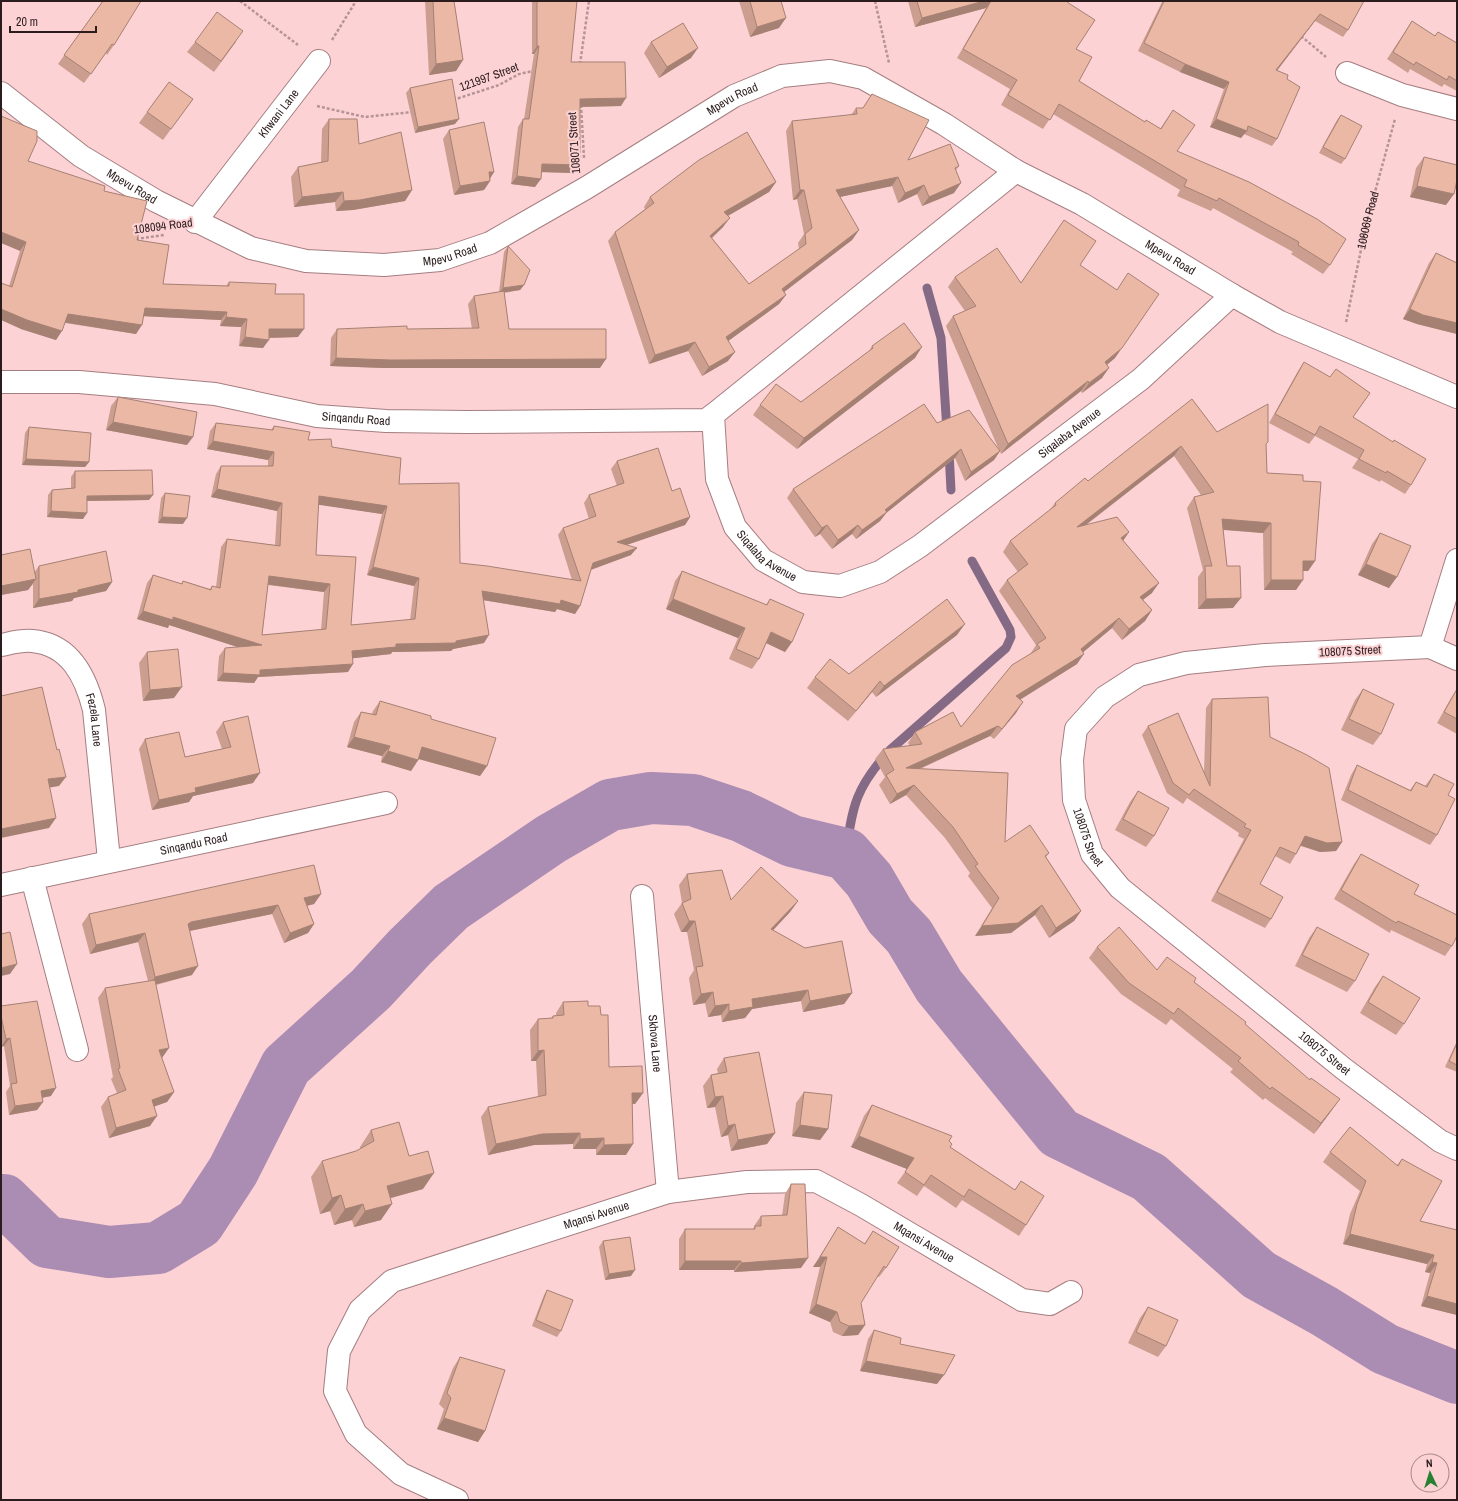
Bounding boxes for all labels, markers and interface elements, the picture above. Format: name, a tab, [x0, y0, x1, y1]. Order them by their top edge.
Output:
scale bar	[10, 8, 96, 34]
text: 20 m	[16, 14, 38, 30]
street label: 121997 Street	[457, 59, 521, 95]
street label: Mpevu Road	[704, 79, 760, 119]
street label: Khwani Lane	[255, 86, 303, 141]
street label: 108071 Street	[564, 111, 584, 174]
street label: Mpevu Road	[104, 165, 160, 208]
street label: 108069 Road	[1353, 190, 1383, 251]
street label: 108094 Road	[133, 214, 193, 238]
street label: Mpevu Road	[1142, 236, 1198, 279]
street label: Mpevu Road	[422, 240, 479, 269]
street label: Siqalaba Avenue	[1035, 404, 1104, 462]
street label: Sinqandu Road	[321, 408, 390, 429]
street label: Siqalaba Avenue	[733, 527, 800, 585]
street label: 108075 Street	[1319, 641, 1382, 661]
street label: Fezela Lane	[82, 691, 106, 747]
street label: 108075 Street	[1069, 806, 1107, 870]
street label: Sinqandu Road	[158, 829, 229, 859]
street label: Skhova Lane	[644, 1014, 665, 1073]
street label: 108075 Street	[1295, 1027, 1354, 1079]
street label: Mqansi Avenue	[562, 1197, 631, 1233]
street label: Mqansi Avenue	[891, 1218, 957, 1266]
north arrow	[1410, 1453, 1450, 1493]
text: N	[1426, 1456, 1433, 1470]

